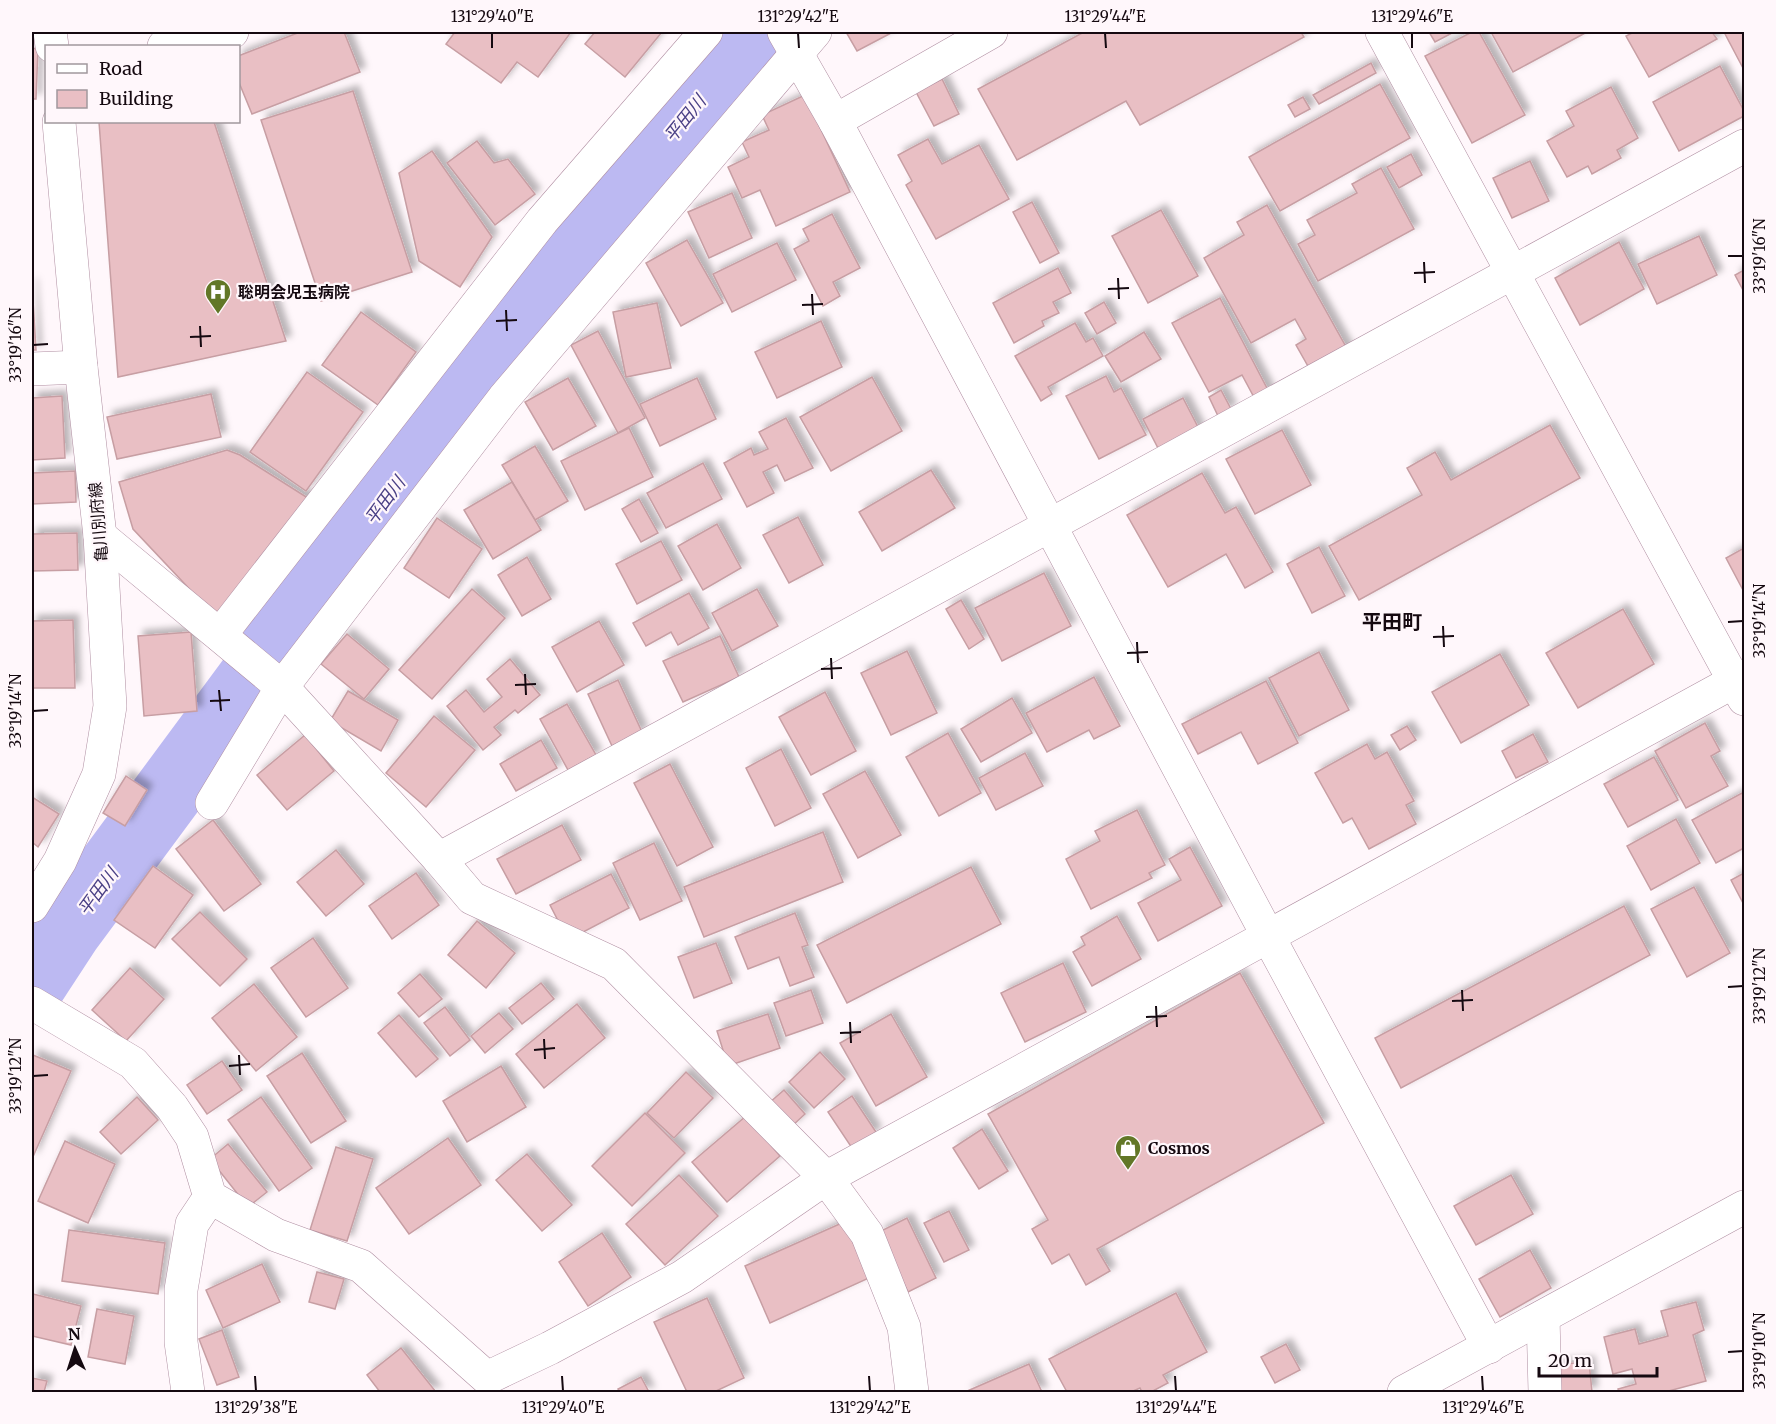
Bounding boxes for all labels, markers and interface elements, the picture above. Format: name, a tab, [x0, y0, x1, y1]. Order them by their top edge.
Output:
text: 131°29'40"E	[451, 7, 534, 26]
text: 131°29'42"E	[757, 7, 839, 26]
text: 131°29'44"E	[1064, 7, 1146, 26]
text: 131°29'46"E	[1371, 7, 1453, 26]
legend	[45, 45, 240, 123]
text: Road	[99, 57, 143, 80]
text: Building	[99, 87, 173, 110]
water label: 平田川	[659, 89, 712, 147]
text: 33°19'16"N	[1750, 218, 1769, 294]
hospital icon: 聡明会児玉病院	[203, 277, 233, 315]
place label: 聡明会児玉病院	[238, 282, 350, 302]
text: 33°19'16"N	[6, 307, 25, 383]
water label: 平田川	[359, 470, 411, 529]
street label: 亀川別府線	[85, 481, 111, 563]
text: 33°19'14"N	[1750, 583, 1769, 658]
district label: 平田町	[1362, 609, 1422, 634]
text: 33°19'14"N	[6, 673, 25, 748]
water label: 平田川	[72, 861, 124, 920]
text: 33°19'12"N	[1750, 948, 1769, 1024]
text: 33°19'12"N	[6, 1038, 25, 1114]
shop icon: Cosmos	[1113, 1133, 1143, 1171]
place label: Cosmos	[1148, 1138, 1210, 1158]
text: 33°19'10"N	[1750, 1312, 1769, 1389]
north arrow	[45, 1319, 105, 1379]
text: N	[67, 1324, 81, 1344]
scale bar	[1539, 1340, 1658, 1378]
text: 20 m	[1548, 1349, 1592, 1372]
text: 131°29'38"E	[215, 1398, 298, 1417]
text: 131°29'40"E	[522, 1398, 605, 1417]
text: 131°29'42"E	[829, 1398, 911, 1417]
text: 131°29'44"E	[1135, 1398, 1217, 1417]
text: 131°29'46"E	[1442, 1398, 1524, 1417]

